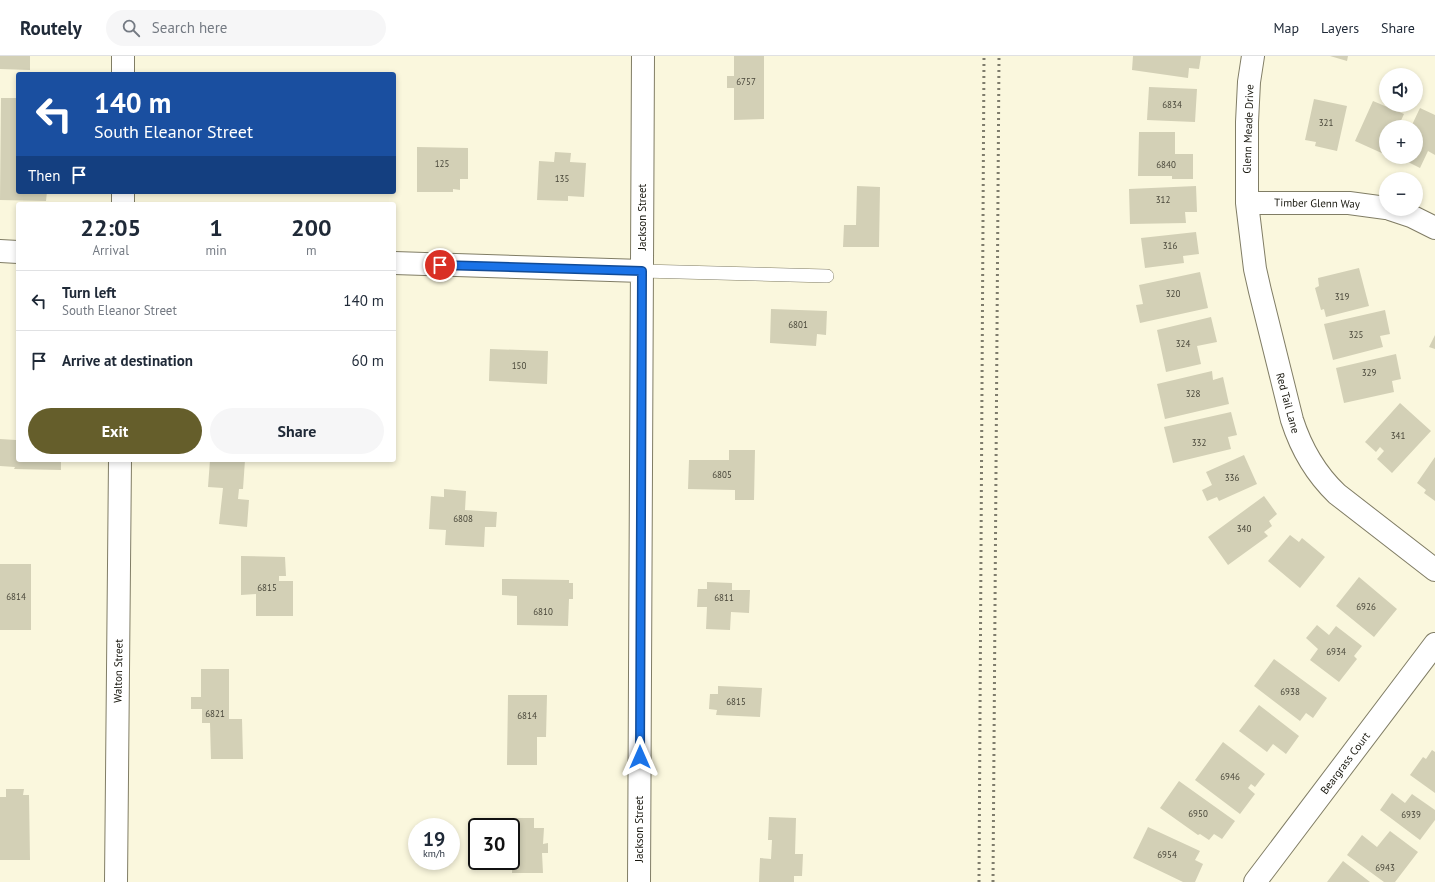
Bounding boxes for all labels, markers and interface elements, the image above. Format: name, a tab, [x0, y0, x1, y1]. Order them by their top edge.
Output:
search box	[106, 10, 386, 46]
text: Routely	[20, 16, 82, 40]
icon: search	[120, 17, 142, 39]
text: Search here	[152, 18, 227, 37]
text: Map	[1273, 19, 1299, 37]
text: Layers	[1321, 19, 1359, 37]
text: Share	[1381, 19, 1415, 37]
map controls	[1379, 68, 1423, 216]
button: sound	[1379, 68, 1423, 112]
house number: 6757	[736, 76, 756, 87]
text: 140 m	[94, 84, 171, 121]
street label: Glenn Meade Drive	[1239, 84, 1257, 174]
icon: left	[28, 88, 80, 140]
house number: 6834	[1162, 99, 1182, 110]
house number: 321	[1319, 117, 1333, 128]
text: South Eleanor Street	[94, 120, 253, 143]
button: +	[1379, 120, 1423, 164]
house number: 125	[435, 158, 449, 169]
house number: 6840	[1156, 159, 1176, 170]
icon: arrive	[68, 164, 90, 186]
text: Then	[28, 166, 60, 185]
button: −	[1379, 172, 1423, 216]
house number: 135	[555, 173, 569, 184]
street label: Jackson Street	[635, 184, 649, 251]
house number: 312	[1156, 194, 1170, 205]
street label: Timber Glenn Way	[1274, 195, 1361, 211]
text: 22:05	[80, 212, 141, 243]
text: 1	[209, 212, 223, 243]
text: 200	[291, 212, 332, 243]
house number: 316	[1163, 240, 1177, 251]
text: Arrival	[93, 242, 129, 259]
text: min	[205, 242, 227, 259]
text: m	[306, 242, 317, 259]
pin	[423, 248, 457, 282]
icon: arrive	[429, 254, 451, 276]
text: Turn left	[62, 283, 116, 302]
house number: 320	[1166, 288, 1180, 299]
icon: left	[28, 290, 50, 312]
text: 140 m	[343, 291, 384, 310]
house number: 319	[1335, 291, 1349, 302]
text: South Eleanor Street	[62, 302, 177, 319]
house number: 6801	[788, 319, 808, 330]
house number: 325	[1349, 329, 1363, 340]
house number: 324	[1176, 338, 1190, 349]
icon: arrive	[28, 350, 50, 372]
text: Arrive at destination	[62, 351, 193, 370]
text: 60 m	[351, 351, 384, 370]
house number: 150	[512, 360, 526, 371]
house number: 329	[1362, 367, 1376, 378]
street label: Red Tail Lane	[1273, 371, 1303, 435]
house number: 328	[1186, 388, 1200, 399]
button: Exit	[28, 408, 202, 454]
button: Share	[210, 408, 384, 454]
house number: 341	[1391, 430, 1405, 441]
house number: 332	[1192, 437, 1206, 448]
house number: 6805	[712, 469, 732, 480]
house number: 336	[1225, 472, 1239, 483]
house number: 6808	[453, 513, 473, 524]
house number: 340	[1237, 523, 1251, 534]
house number: 6815	[257, 582, 277, 593]
house number: 6814	[6, 591, 26, 602]
house number: 6811	[714, 592, 734, 603]
house number: 6926	[1356, 601, 1376, 612]
house number: 6810	[533, 606, 553, 617]
street label: Walton Street	[110, 639, 126, 703]
house number: 6934	[1326, 646, 1346, 657]
house number: 6938	[1280, 686, 1300, 697]
house number: 6815	[726, 696, 746, 707]
house number: 6821	[205, 708, 225, 719]
house number: 6814	[517, 710, 537, 721]
street label: Beargrass Court	[1317, 729, 1373, 797]
position arrow	[619, 736, 661, 778]
house number: 6946	[1220, 771, 1240, 782]
street label: Jackson Street	[632, 796, 646, 863]
house number: 6950	[1188, 808, 1208, 819]
house number: 6939	[1401, 809, 1421, 820]
speed limit sign: 30	[468, 818, 520, 870]
text: 19	[423, 826, 445, 852]
text: km/h	[423, 847, 445, 860]
house number: 6954	[1157, 849, 1177, 860]
house number: 6943	[1375, 862, 1395, 873]

